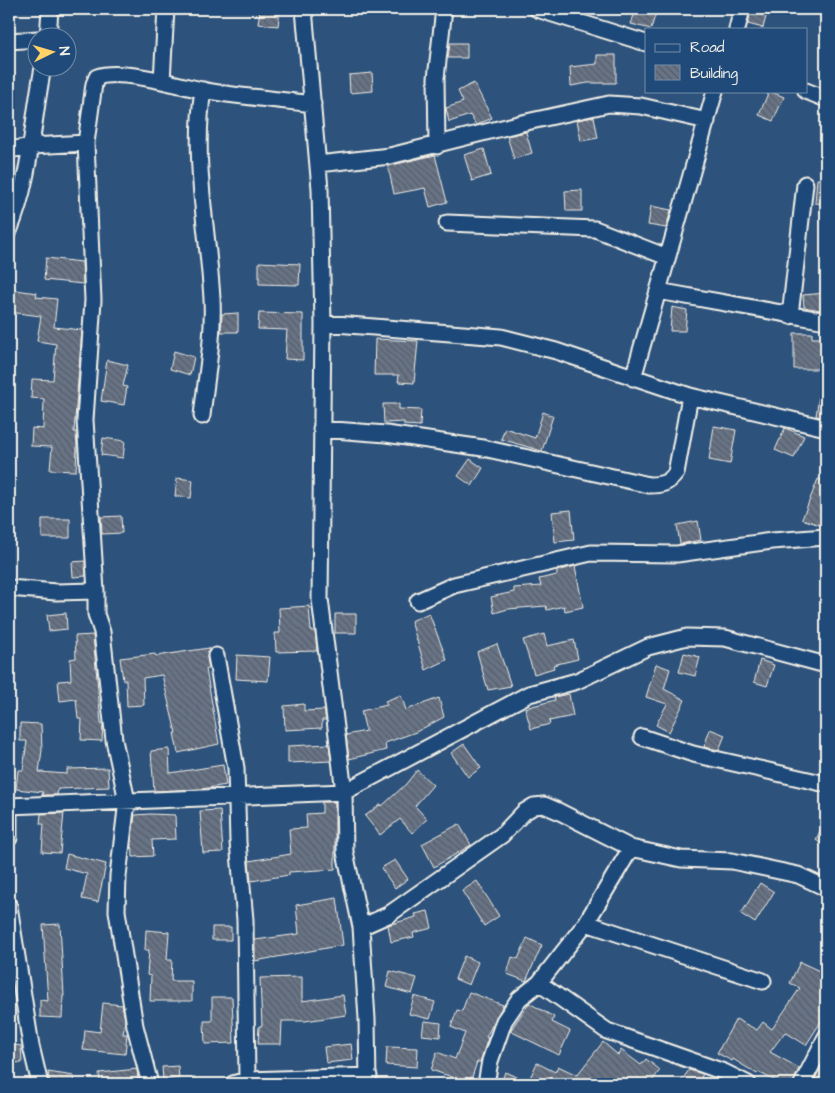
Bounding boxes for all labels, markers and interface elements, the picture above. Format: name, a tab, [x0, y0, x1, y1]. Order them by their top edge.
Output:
north arrow	[28, 28, 78, 78]
legend	[645, 28, 808, 92]
text: Road	[690, 37, 725, 58]
text: N	[54, 46, 74, 56]
text: Building	[690, 63, 738, 85]

